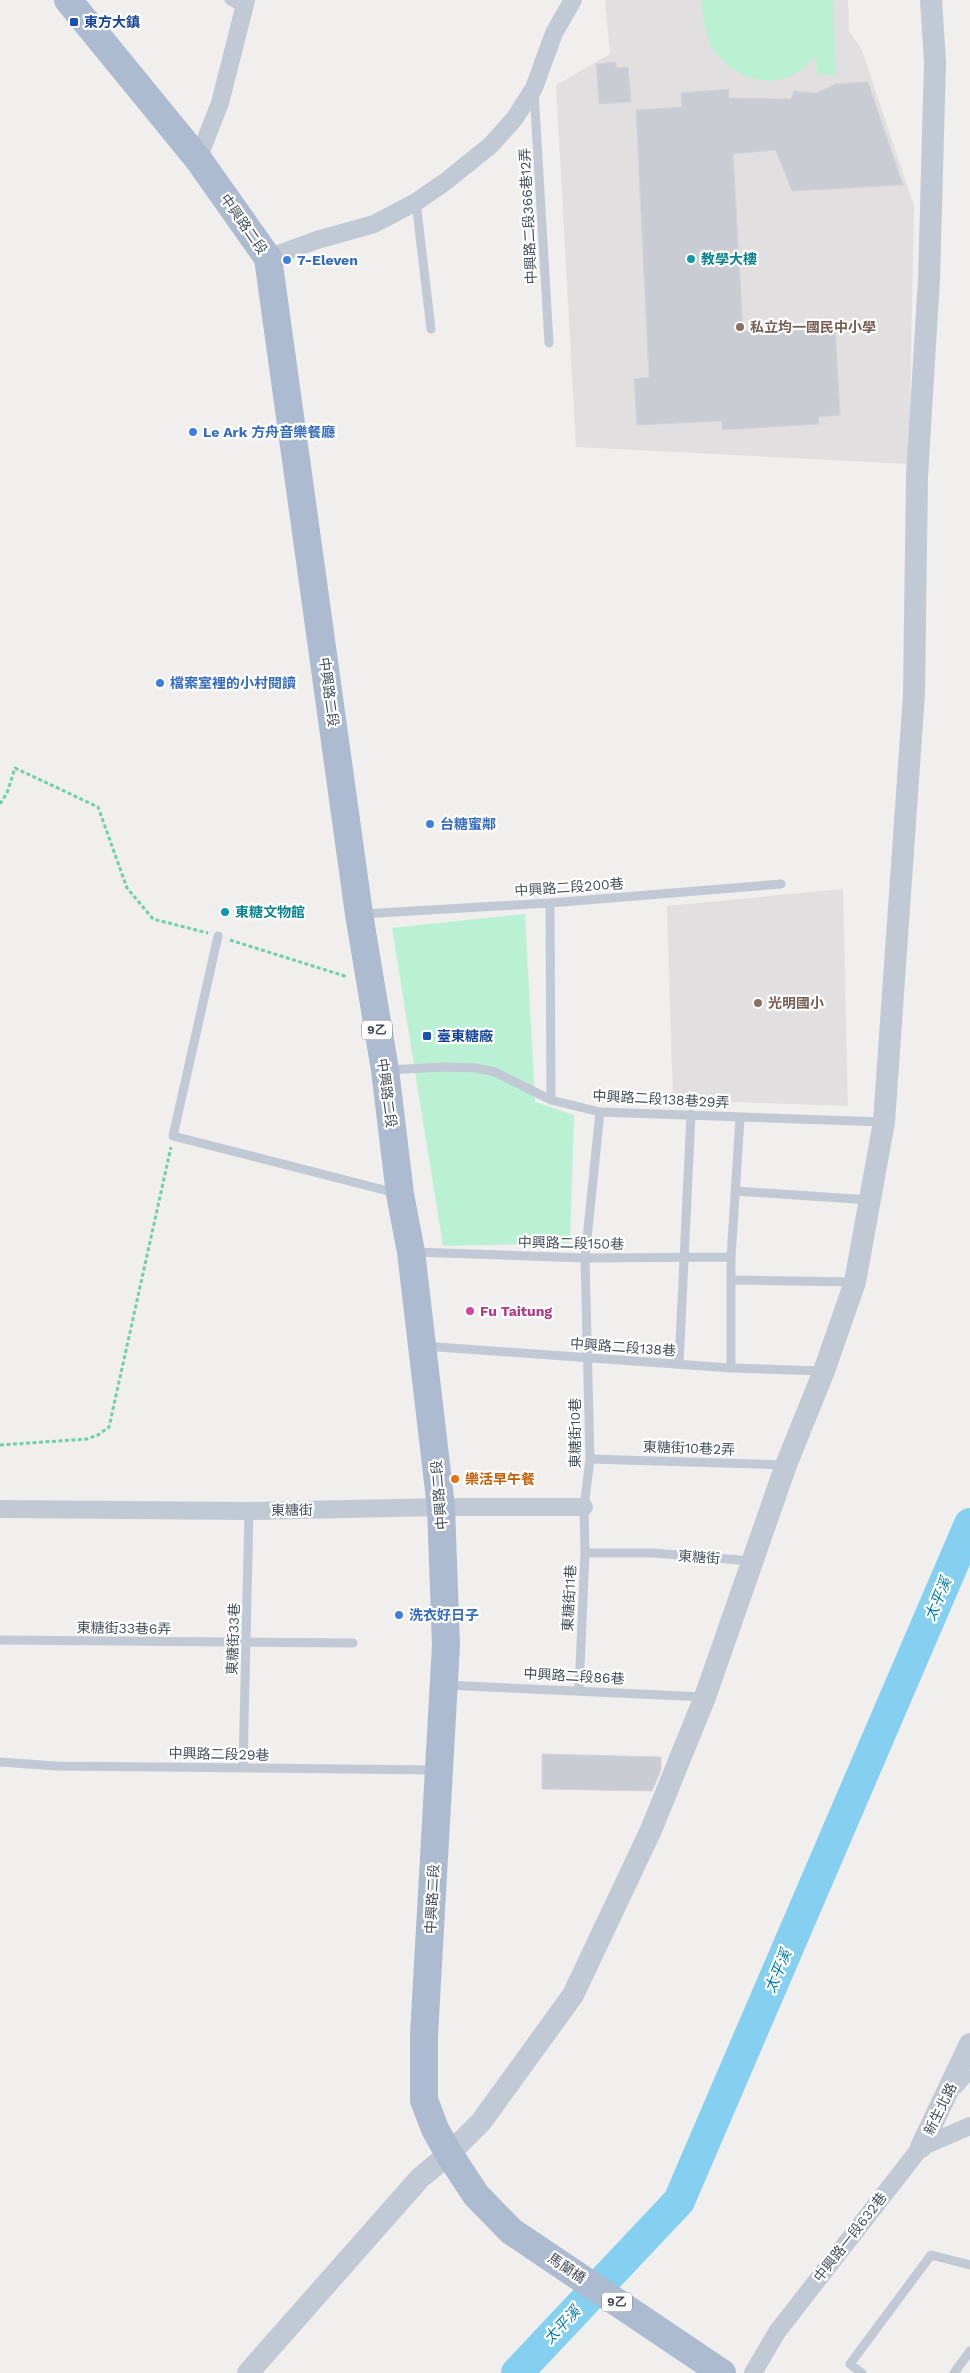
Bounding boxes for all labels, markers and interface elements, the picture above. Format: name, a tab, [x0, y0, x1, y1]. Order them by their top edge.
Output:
place label: 東方大鎮	[84, 14, 140, 30]
marker: 東方大鎮	[68, 16, 80, 28]
street label: 中興路二段366巷12弄	[516, 147, 540, 285]
street label: 中興路二段	[217, 191, 271, 257]
place label: 教學大樓	[701, 251, 757, 267]
place label: 7-Eleven	[297, 252, 358, 268]
marker: 教學大樓	[685, 253, 697, 265]
marker: 7-Eleven	[281, 254, 293, 266]
place label: 私立均一國民中小學	[750, 319, 876, 335]
marker: 私立均一國民中小學	[734, 321, 746, 333]
place label: Le Ark 方舟音樂餐廳	[203, 424, 335, 440]
marker: Le Ark 方舟音樂餐廳	[187, 426, 199, 438]
street label: 中興路二段	[316, 656, 342, 728]
place label: 檔案室裡的小村閱讀	[170, 675, 296, 691]
marker: 檔案室裡的小村閱讀	[154, 677, 166, 689]
place label: 台糖蜜鄰	[440, 816, 496, 832]
marker: 台糖蜜鄰	[424, 818, 436, 830]
street label: 中興路二段200巷	[514, 875, 624, 899]
place label: 東糖文物館	[235, 904, 305, 920]
marker: 東糖文物館	[219, 906, 231, 918]
place label: 光明國小	[768, 995, 824, 1011]
marker: 光明國小	[752, 997, 764, 1009]
road number: 9乙	[362, 1020, 392, 1040]
place label: 臺東糖廠	[437, 1028, 493, 1044]
marker: 臺東糖廠	[421, 1030, 433, 1042]
street label: 中興路二段	[374, 1057, 400, 1129]
street label: 中興路二段138巷29弄	[592, 1087, 730, 1111]
street label: 中興路二段150巷	[518, 1234, 624, 1252]
place label: Fu Taitung	[480, 1303, 552, 1319]
marker: Fu Taitung	[464, 1305, 476, 1317]
street label: 中興路二段138巷	[569, 1335, 677, 1359]
street label: 東糖街10巷	[567, 1398, 583, 1468]
street label: 東糖街10巷2弄	[643, 1438, 735, 1458]
street label: 中興路二段	[428, 1459, 450, 1531]
place label: 樂活早午餐	[465, 1471, 535, 1487]
marker: 樂活早午餐	[449, 1473, 461, 1485]
street label: 東糖街	[271, 1502, 313, 1518]
street label: 東糖街	[677, 1548, 721, 1566]
street label: 東糖街11巷	[559, 1564, 579, 1632]
water label: 太平溪	[921, 1573, 956, 1623]
street label: 東糖街33巷	[224, 1603, 242, 1675]
place label: 洗衣好日子	[409, 1607, 479, 1623]
marker: 洗衣好日子	[393, 1609, 405, 1621]
street label: 東糖街33巷6弄	[76, 1619, 172, 1637]
street label: 中興路二段86巷	[523, 1665, 625, 1687]
street label: 中興路二段29巷	[168, 1745, 270, 1763]
street label: 中興路二段	[422, 1864, 442, 1934]
water label: 太平溪	[761, 1945, 796, 1995]
street label: 新生北路	[921, 2080, 959, 2138]
street label: 中興路一段632巷	[810, 2189, 890, 2285]
street label: 馬蘭橋	[545, 2250, 589, 2286]
road number: 9乙	[602, 2292, 632, 2312]
water label: 太平溪	[540, 2301, 585, 2348]

